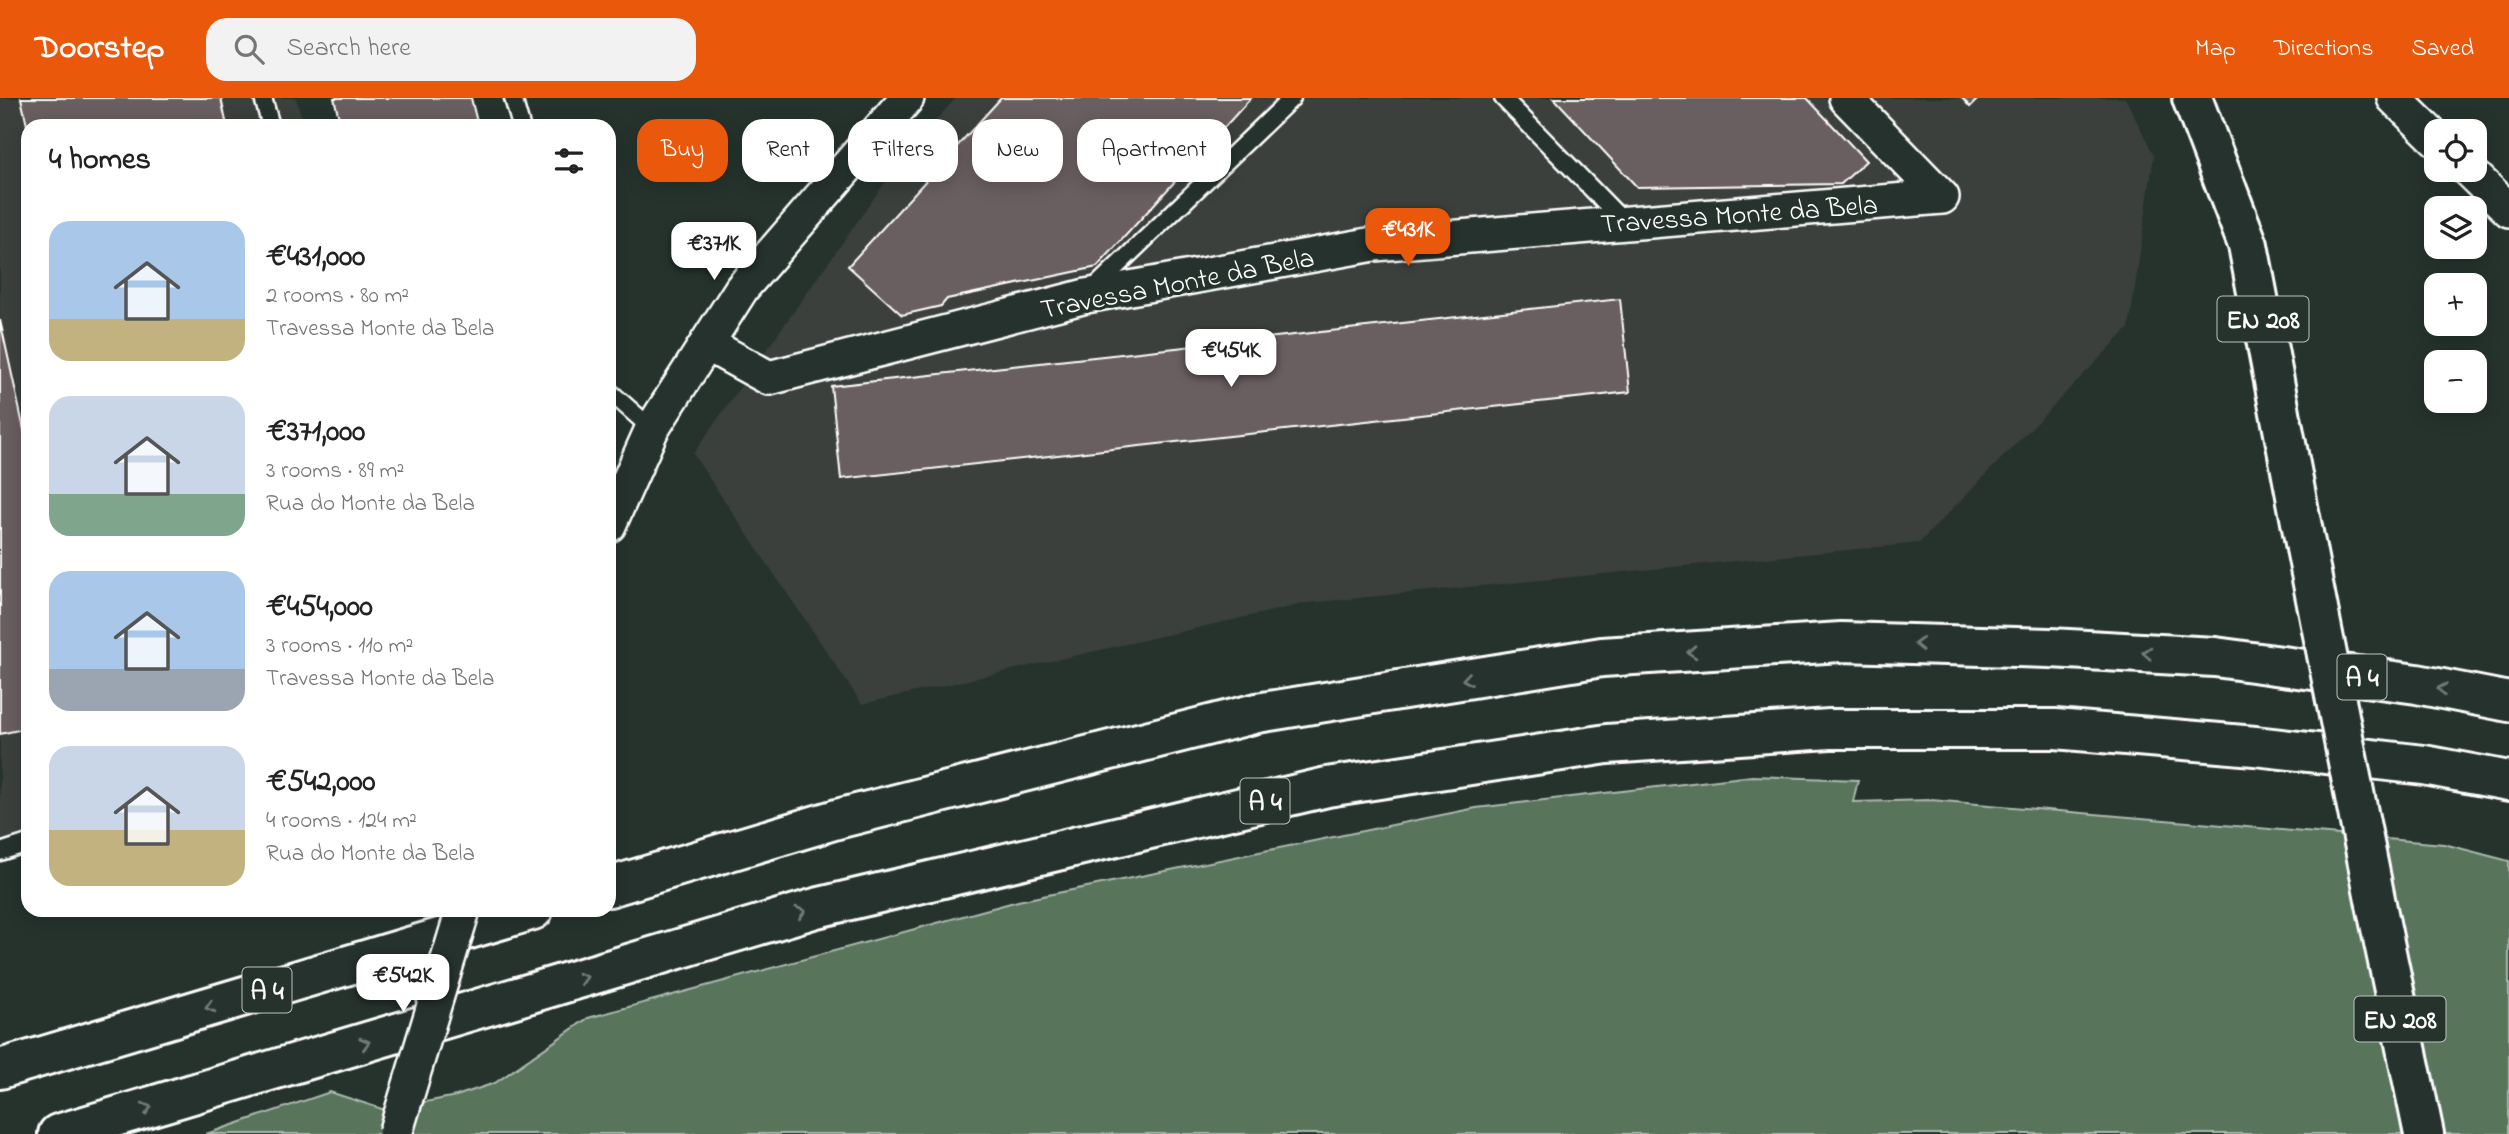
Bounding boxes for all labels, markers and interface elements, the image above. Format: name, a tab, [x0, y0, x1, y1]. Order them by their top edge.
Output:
search box	[206, 18, 696, 81]
text: Doorstep	[35, 25, 164, 73]
icon: search	[230, 30, 268, 68]
text: Search here	[286, 30, 411, 68]
text: Map	[2195, 32, 2236, 67]
text: Directions	[2274, 32, 2373, 67]
text: Saved	[2411, 32, 2474, 67]
chip: Buy	[637, 119, 728, 182]
chip: Rent	[742, 119, 834, 182]
chip: Filters	[848, 119, 958, 182]
chip: New	[972, 119, 1063, 182]
chip: Apartment	[1077, 119, 1231, 182]
map controls	[2424, 119, 2487, 413]
button: locate	[2424, 119, 2487, 182]
text: 4 homes	[49, 139, 151, 183]
icon: filters	[550, 142, 588, 180]
street label: Travessa Monte da Bela	[1599, 186, 1879, 247]
button: layers	[2424, 196, 2487, 259]
pin: €431K	[1359, 208, 1457, 268]
text: €431K	[1381, 214, 1435, 247]
pin: €371K	[665, 222, 763, 282]
text: €371K	[687, 228, 741, 261]
text: €431,000	[266, 236, 365, 280]
street label: Travessa Monte da Bela	[1037, 239, 1318, 332]
icon: home	[105, 249, 189, 333]
button: +	[2424, 273, 2487, 336]
text: 2 rooms · 80 m²	[266, 280, 409, 313]
road number: EN 208	[2218, 296, 2308, 342]
text: Travessa Monte da Bela	[266, 313, 494, 346]
pin: €454K	[1182, 330, 1280, 389]
text: €454K	[1201, 335, 1261, 368]
button: −	[2424, 350, 2487, 413]
text: €371,000	[266, 411, 365, 455]
icon: home	[105, 424, 189, 508]
text: 3 rooms · 89 m²	[266, 455, 404, 488]
text: Rua do Monte da Bela	[266, 488, 475, 521]
text: €454,000	[266, 586, 373, 630]
icon: home	[105, 599, 189, 683]
text: 3 rooms · 110 m²	[266, 630, 413, 663]
one-way arrow	[1913, 636, 1924, 652]
one-way arrow	[1686, 644, 1697, 659]
one-way arrow	[2141, 646, 2152, 661]
road number: A 4	[2338, 654, 2386, 699]
text: Travessa Monte da Bela	[266, 663, 494, 696]
one-way arrow	[1461, 671, 1472, 686]
one-way arrow	[2436, 682, 2448, 697]
text: €542,000	[266, 761, 375, 805]
icon: home	[105, 774, 189, 858]
road number: A 4	[1240, 778, 1290, 824]
text: 4 rooms · 124 m²	[266, 805, 417, 838]
text: Rua do Monte da Bela	[266, 838, 475, 871]
one-way arrow	[795, 906, 807, 921]
pin: €542K	[354, 954, 452, 1014]
text: €542K	[372, 960, 434, 993]
road number: A 4	[243, 968, 292, 1012]
one-way arrow	[577, 971, 589, 986]
road number: EN 208	[2354, 996, 2446, 1042]
one-way arrow	[204, 998, 216, 1013]
one-way arrow	[359, 1036, 371, 1051]
one-way arrow	[141, 1101, 153, 1116]

